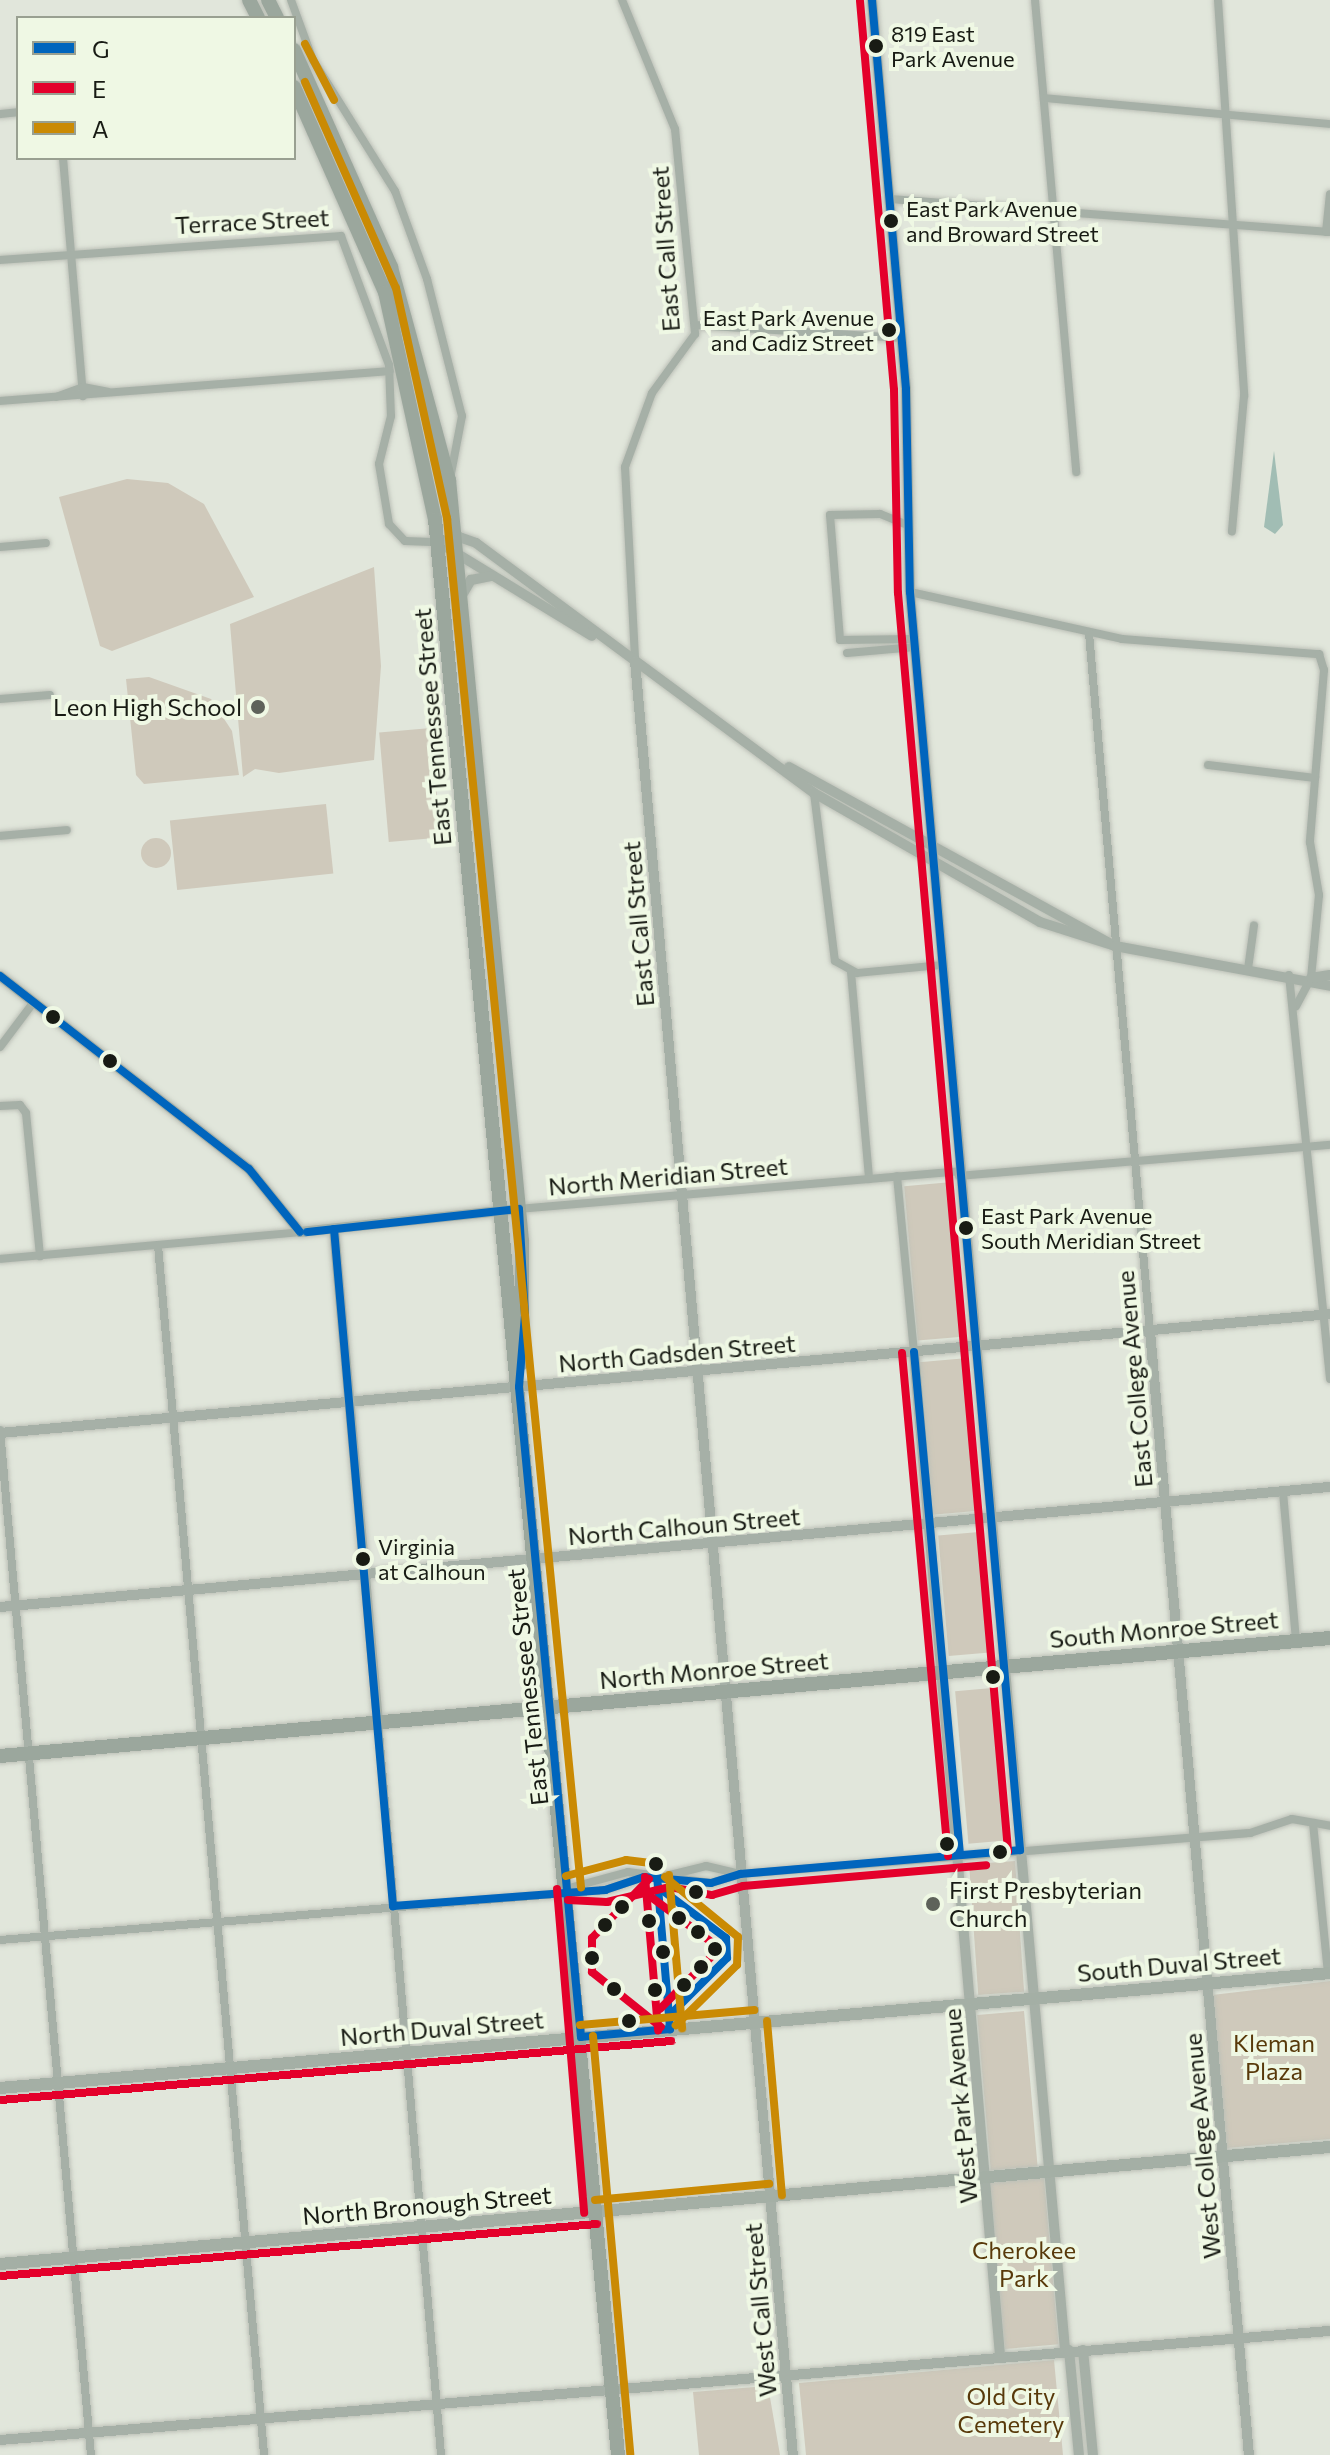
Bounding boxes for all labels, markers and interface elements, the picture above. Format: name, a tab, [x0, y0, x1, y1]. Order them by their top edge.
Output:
legend	[16, 16, 296, 160]
place label: 819 East Park Avenue	[891, 20, 1015, 72]
text: G	[92, 34, 110, 63]
marker: 819 East Park Avenue	[868, 38, 884, 54]
text: E	[92, 74, 106, 103]
text: A	[92, 114, 109, 143]
street label: East Call Street	[645, 165, 685, 333]
place label: East Park Avenue and Broward Street	[906, 195, 1099, 246]
street label: Terrace Street	[174, 203, 330, 239]
marker: East Park Avenue and Broward Street	[883, 213, 899, 229]
place label: East Park Avenue and Cadiz Street	[703, 304, 874, 356]
marker: East Park Avenue and Cadiz Street	[881, 322, 897, 338]
street label: East Tennessee Street	[407, 607, 457, 847]
place label: Leon High School	[53, 693, 242, 721]
marker: Leon High School	[249, 698, 267, 716]
street label: East Call Street	[616, 840, 660, 1008]
unlabelled marker	[45, 1009, 61, 1025]
unlabelled marker	[102, 1053, 118, 1069]
street label: North Meridian Street	[547, 1151, 789, 1201]
place label: East Park Avenue South Meridian Street	[981, 1202, 1201, 1254]
marker: East Park Avenue South Meridian Street	[958, 1220, 974, 1236]
street label: East College Avenue	[1110, 1269, 1158, 1489]
street label: North Gadsden Street	[557, 1328, 797, 1378]
street label: North Calhoun Street	[567, 1502, 801, 1550]
place label: Virginia at Calhoun	[378, 1533, 486, 1584]
marker: Virginia at Calhoun	[355, 1551, 371, 1567]
street label: East Tennessee Street	[500, 1567, 554, 1807]
street label: South Monroe Street	[1048, 1605, 1280, 1653]
street label: North Monroe Street	[598, 1646, 830, 1694]
unlabelled marker	[985, 1669, 1001, 1685]
unlabelled marker	[939, 1836, 955, 1852]
unlabelled marker	[992, 1844, 1008, 1860]
unlabelled marker	[648, 1856, 664, 1872]
place label: First Presbyterian Church	[949, 1876, 1142, 1932]
unlabelled marker	[688, 1884, 704, 1900]
marker: First Presbyterian Church	[924, 1895, 942, 1913]
unlabelled marker	[614, 1899, 630, 1915]
unlabelled marker	[671, 1910, 687, 1926]
unlabelled marker	[641, 1913, 657, 1929]
unlabelled marker	[597, 1917, 613, 1933]
unlabelled marker	[690, 1924, 706, 1940]
unlabelled marker	[707, 1941, 723, 1957]
street label: South Duval Street	[1076, 1941, 1282, 1987]
unlabelled marker	[655, 1944, 671, 1960]
unlabelled marker	[584, 1950, 600, 1966]
unlabelled marker	[693, 1959, 709, 1975]
unlabelled marker	[676, 1977, 692, 1993]
unlabelled marker	[606, 1981, 622, 1997]
unlabelled marker	[647, 1982, 663, 1998]
street label: North Duval Street	[339, 2005, 545, 2051]
street label: West Park Avenue	[937, 2007, 983, 2205]
unlabelled marker	[621, 2013, 637, 2029]
park label: Kleman Plaza	[1233, 2029, 1315, 2085]
street label: West College Avenue	[1178, 2032, 1226, 2260]
street label: North Bronough Street	[301, 2180, 553, 2230]
street label: West Call Street	[738, 2222, 782, 2398]
park label: Cherokee Park	[972, 2236, 1076, 2292]
park label: Old City Cemetery	[958, 2382, 1064, 2438]

